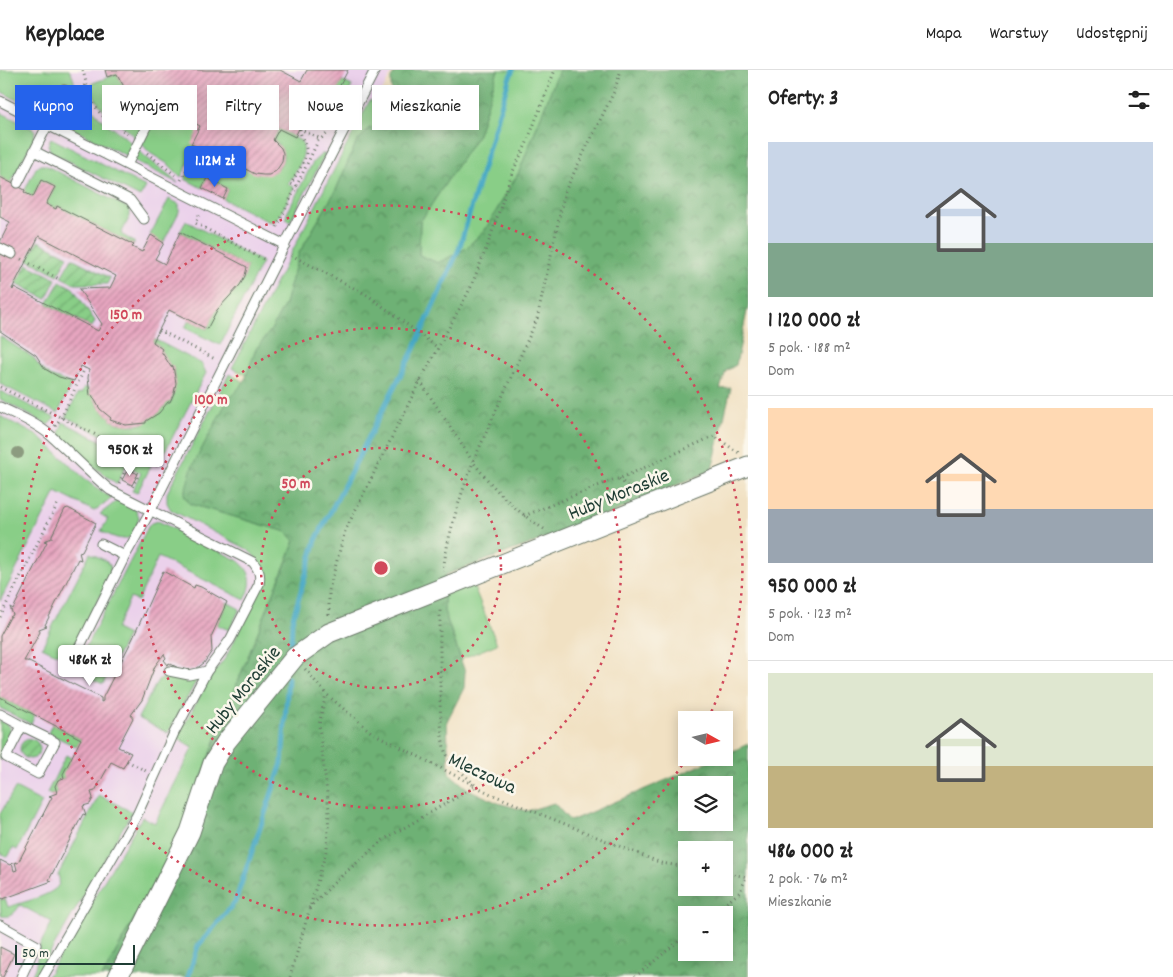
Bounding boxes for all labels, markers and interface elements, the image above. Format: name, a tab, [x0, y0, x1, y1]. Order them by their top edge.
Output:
text: Keyplace	[25, 18, 105, 52]
text: Mapa	[926, 22, 962, 47]
text: Warstwy	[990, 22, 1048, 47]
text: Udostępnij	[1076, 22, 1148, 47]
chip: Kupno	[15, 85, 92, 130]
chip: Wynajem	[102, 85, 197, 130]
chip: Filtry	[207, 85, 279, 130]
chip: Nowe	[289, 85, 362, 130]
chip: Mieszkanie	[372, 85, 479, 130]
text: Oferty: 3	[768, 85, 838, 115]
icon: filters	[1125, 86, 1153, 114]
pin: 1.12M zł	[163, 146, 267, 188]
text: 1.12M zł	[195, 150, 235, 173]
icon: home	[916, 175, 1006, 265]
text: 150 m	[110, 305, 142, 327]
text: 1 120 000 zł	[768, 307, 860, 337]
text: 5 pok. · 188 m²	[768, 337, 851, 360]
text: Dom	[768, 360, 794, 383]
text: 100 m	[194, 390, 228, 412]
pin: 950K zł	[84, 434, 176, 477]
text: 950K zł	[108, 439, 152, 462]
icon: home	[916, 440, 1006, 530]
street label: Huby Moraskie	[564, 463, 674, 529]
text: 50 m	[282, 474, 310, 496]
centre of rings	[372, 559, 390, 577]
text: 950 000 zł	[768, 573, 856, 603]
text: 5 pok. · 123 m²	[768, 603, 852, 626]
text: Dom	[768, 626, 794, 649]
street label: Huby Moraskie	[200, 640, 289, 741]
pin: 486K zł	[44, 644, 136, 687]
text: 486K zł	[69, 649, 111, 672]
icon: home	[916, 705, 1006, 795]
north arrow	[678, 711, 732, 766]
map controls	[678, 711, 733, 961]
street label: Mleczowa	[443, 747, 521, 803]
button: layers	[678, 776, 733, 831]
text: 486 000 zł	[768, 838, 853, 868]
button: +	[678, 841, 733, 896]
text: 2 pok. · 76 m²	[768, 868, 848, 891]
text: Mieszkanie	[768, 891, 832, 914]
button: −	[678, 906, 733, 961]
scale bar	[15, 942, 135, 965]
text: 50 m	[22, 944, 49, 964]

